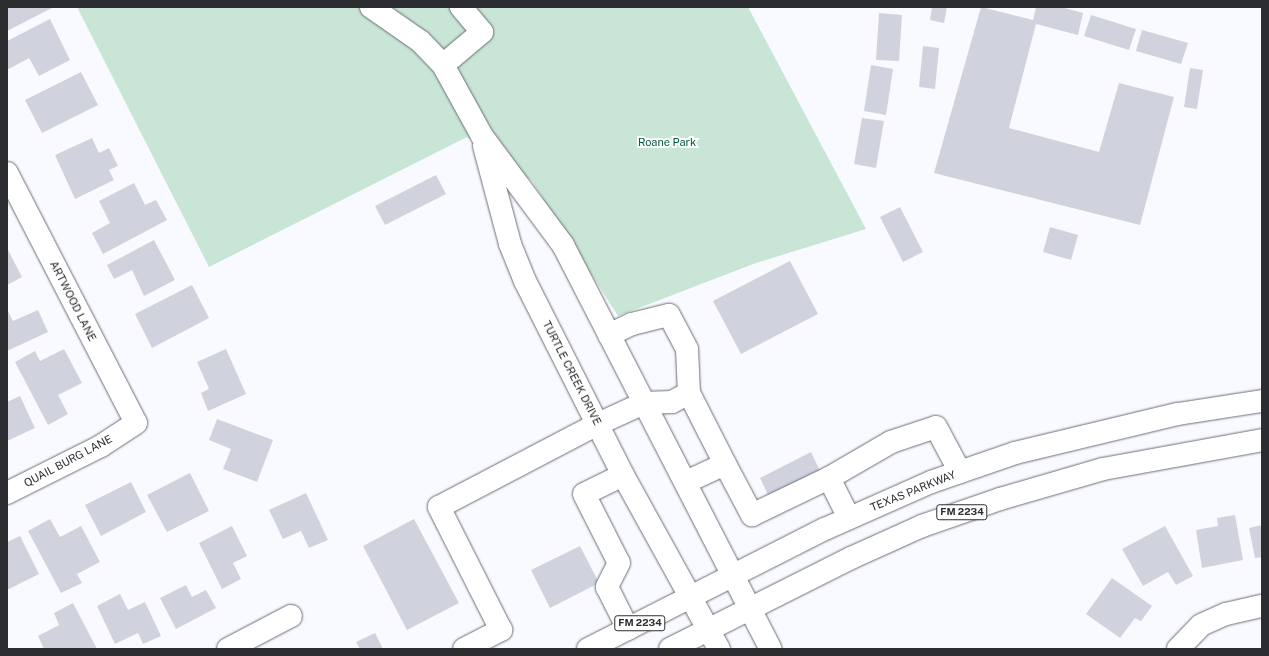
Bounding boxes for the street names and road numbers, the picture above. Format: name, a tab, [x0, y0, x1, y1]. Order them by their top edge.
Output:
street label: ARTWOOD LANE	[47, 259, 99, 343]
street label: TURTLE CREEK DRIVE	[540, 319, 604, 427]
street label: QUAIL BURG LANE	[22, 432, 114, 490]
street label: TEXAS PARKWAY	[868, 468, 958, 514]
road number: FM 2234	[936, 504, 988, 520]
road number: FM 2234	[614, 615, 666, 631]

